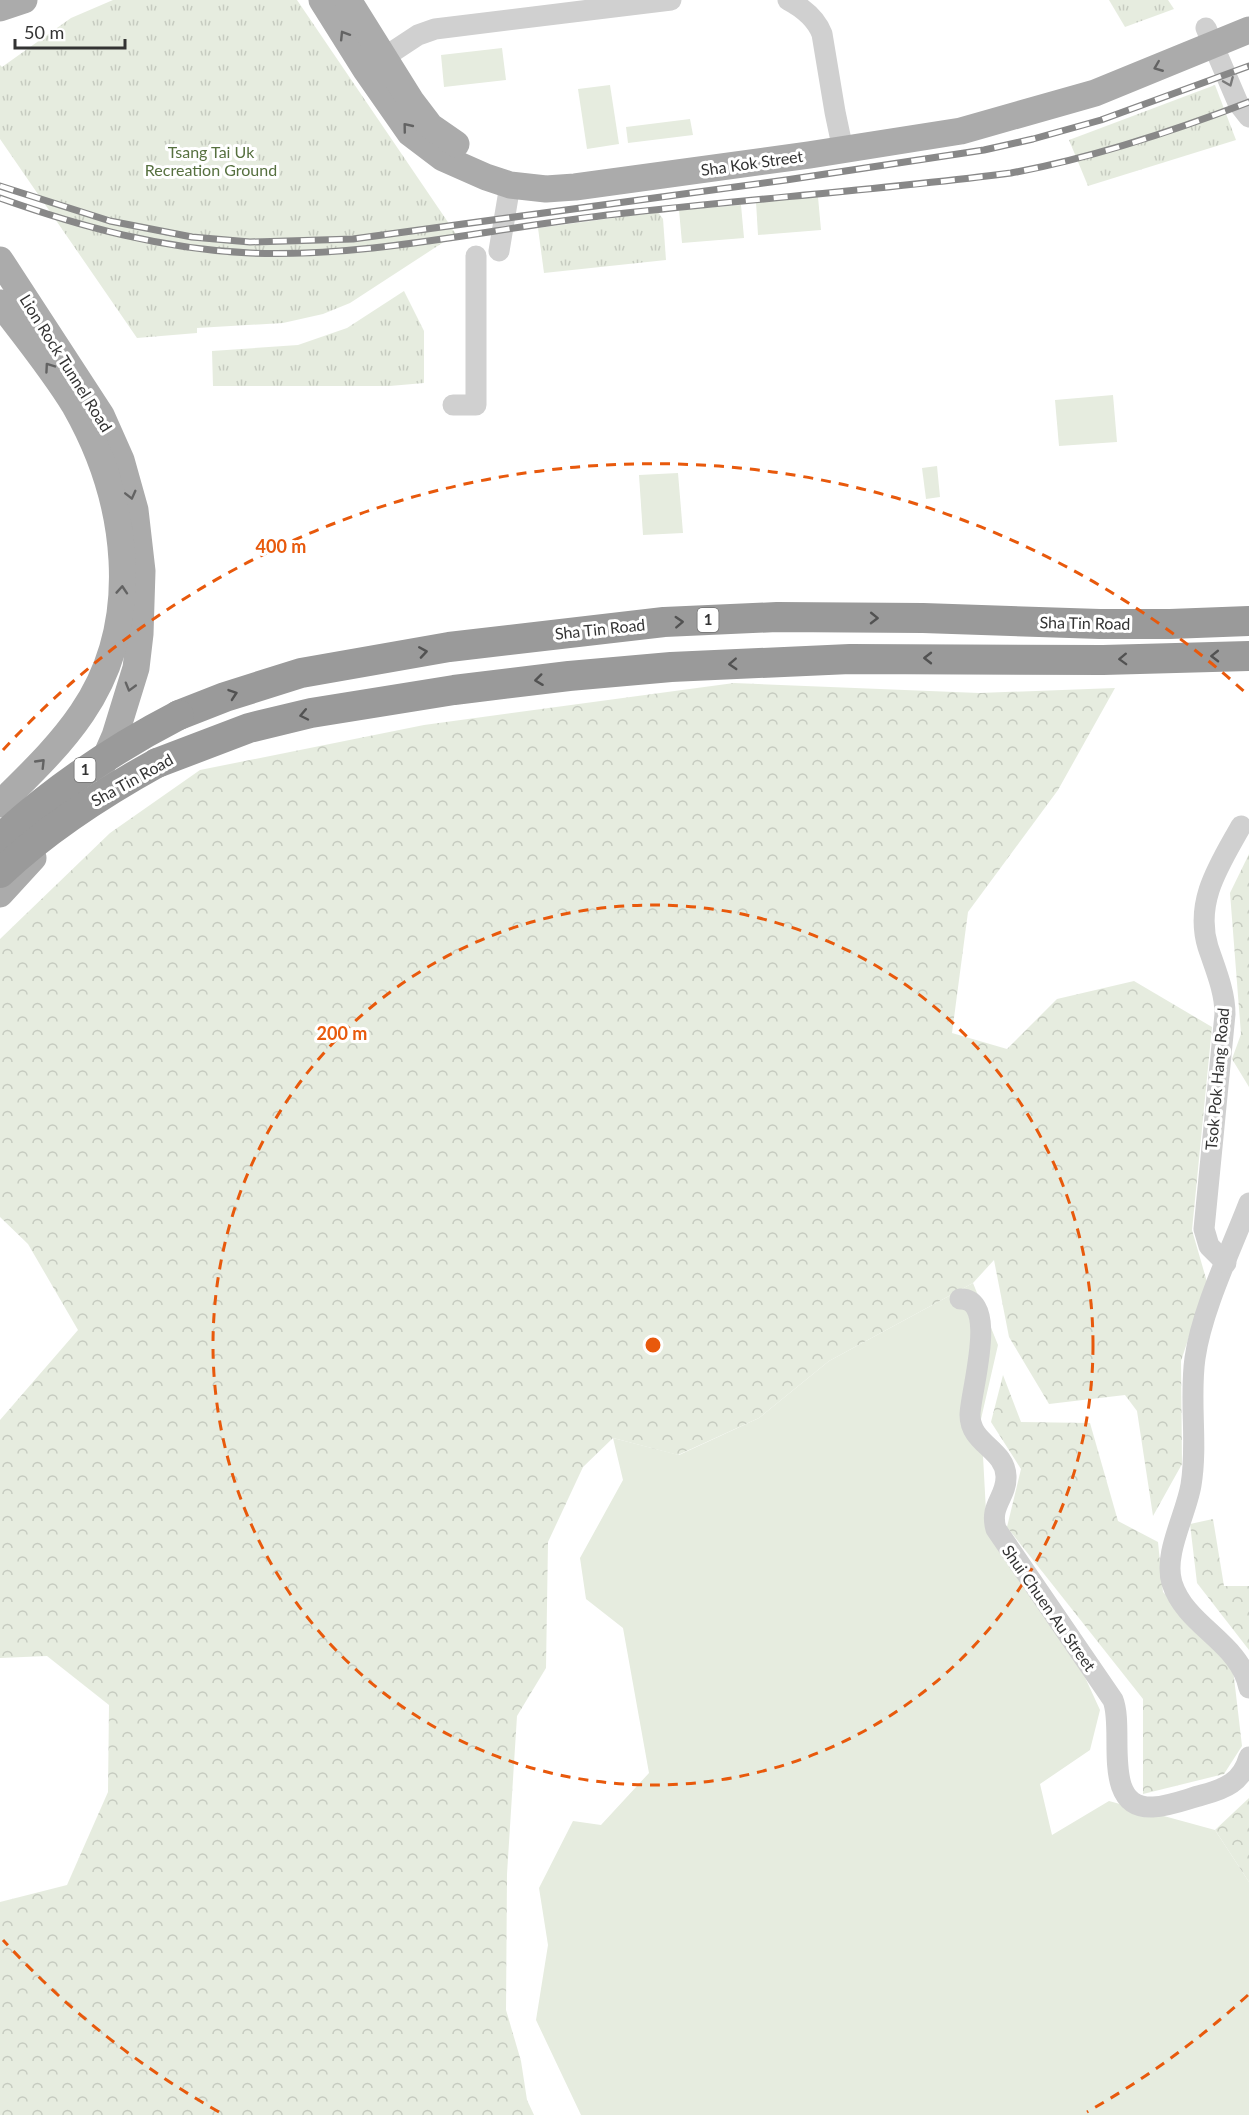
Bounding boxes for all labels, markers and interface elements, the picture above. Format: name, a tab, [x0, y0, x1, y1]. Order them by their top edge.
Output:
scale bar	[15, 12, 124, 50]
text: 50 m	[24, 21, 64, 43]
one-way arrow	[340, 31, 351, 42]
one-way arrow	[1154, 60, 1165, 72]
one-way arrow	[1222, 76, 1234, 87]
one-way arrow	[404, 123, 415, 134]
park label: Tsang Tai Uk Recreation Ground	[145, 142, 277, 179]
street label: Sha Kok Street	[700, 146, 804, 179]
street label: Lion Rock Tunnel Road	[16, 290, 116, 435]
one-way arrow	[45, 363, 56, 374]
one-way arrow	[123, 489, 136, 499]
text: 400 m	[256, 535, 306, 557]
one-way arrow	[115, 586, 128, 595]
road number: 1	[698, 608, 718, 632]
one-way arrow	[870, 612, 879, 624]
street label: Sha Tin Road	[1039, 612, 1131, 633]
street label: Sha Tin Road	[554, 614, 646, 643]
one-way arrow	[675, 615, 684, 628]
one-way arrow	[418, 646, 428, 658]
one-way arrow	[1211, 650, 1220, 663]
one-way arrow	[924, 652, 933, 664]
one-way arrow	[1119, 653, 1128, 665]
one-way arrow	[729, 657, 738, 670]
one-way arrow	[535, 673, 544, 686]
one-way arrow	[125, 682, 137, 692]
one-way arrow	[227, 688, 238, 701]
one-way arrow	[299, 707, 309, 720]
street label: Sha Tin Road	[87, 749, 176, 810]
road number: 1	[74, 758, 96, 782]
one-way arrow	[34, 759, 45, 769]
street label: Tsok Pok Hang Road	[1201, 1007, 1232, 1151]
text: 200 m	[317, 1022, 367, 1044]
centre of rings	[643, 1335, 663, 1355]
street label: Shui Chuen Au Street	[999, 1541, 1100, 1675]

